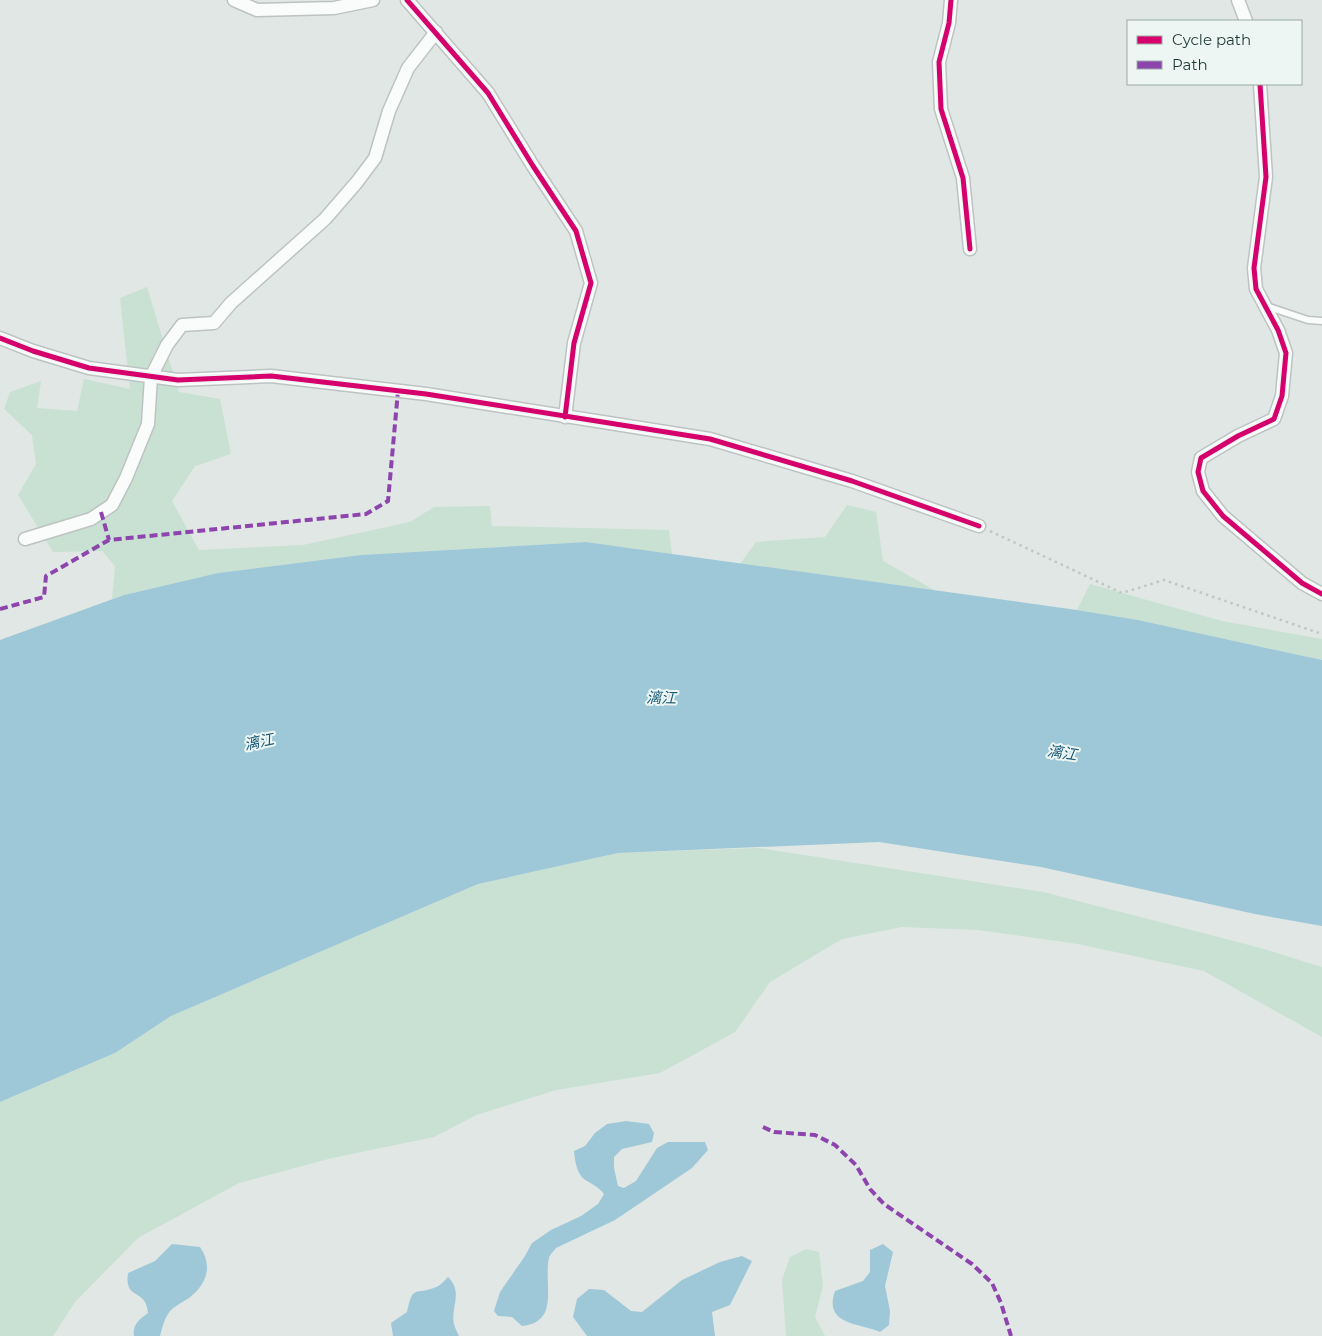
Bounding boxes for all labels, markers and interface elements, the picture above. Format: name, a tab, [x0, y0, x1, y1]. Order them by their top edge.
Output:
legend	[1127, 20, 1302, 85]
text: Cycle path	[1172, 30, 1251, 49]
text: Path	[1172, 55, 1208, 74]
water label: 漓江	[646, 688, 678, 707]
water label: 漓江	[242, 729, 277, 754]
water label: 漓江	[1046, 741, 1080, 764]

